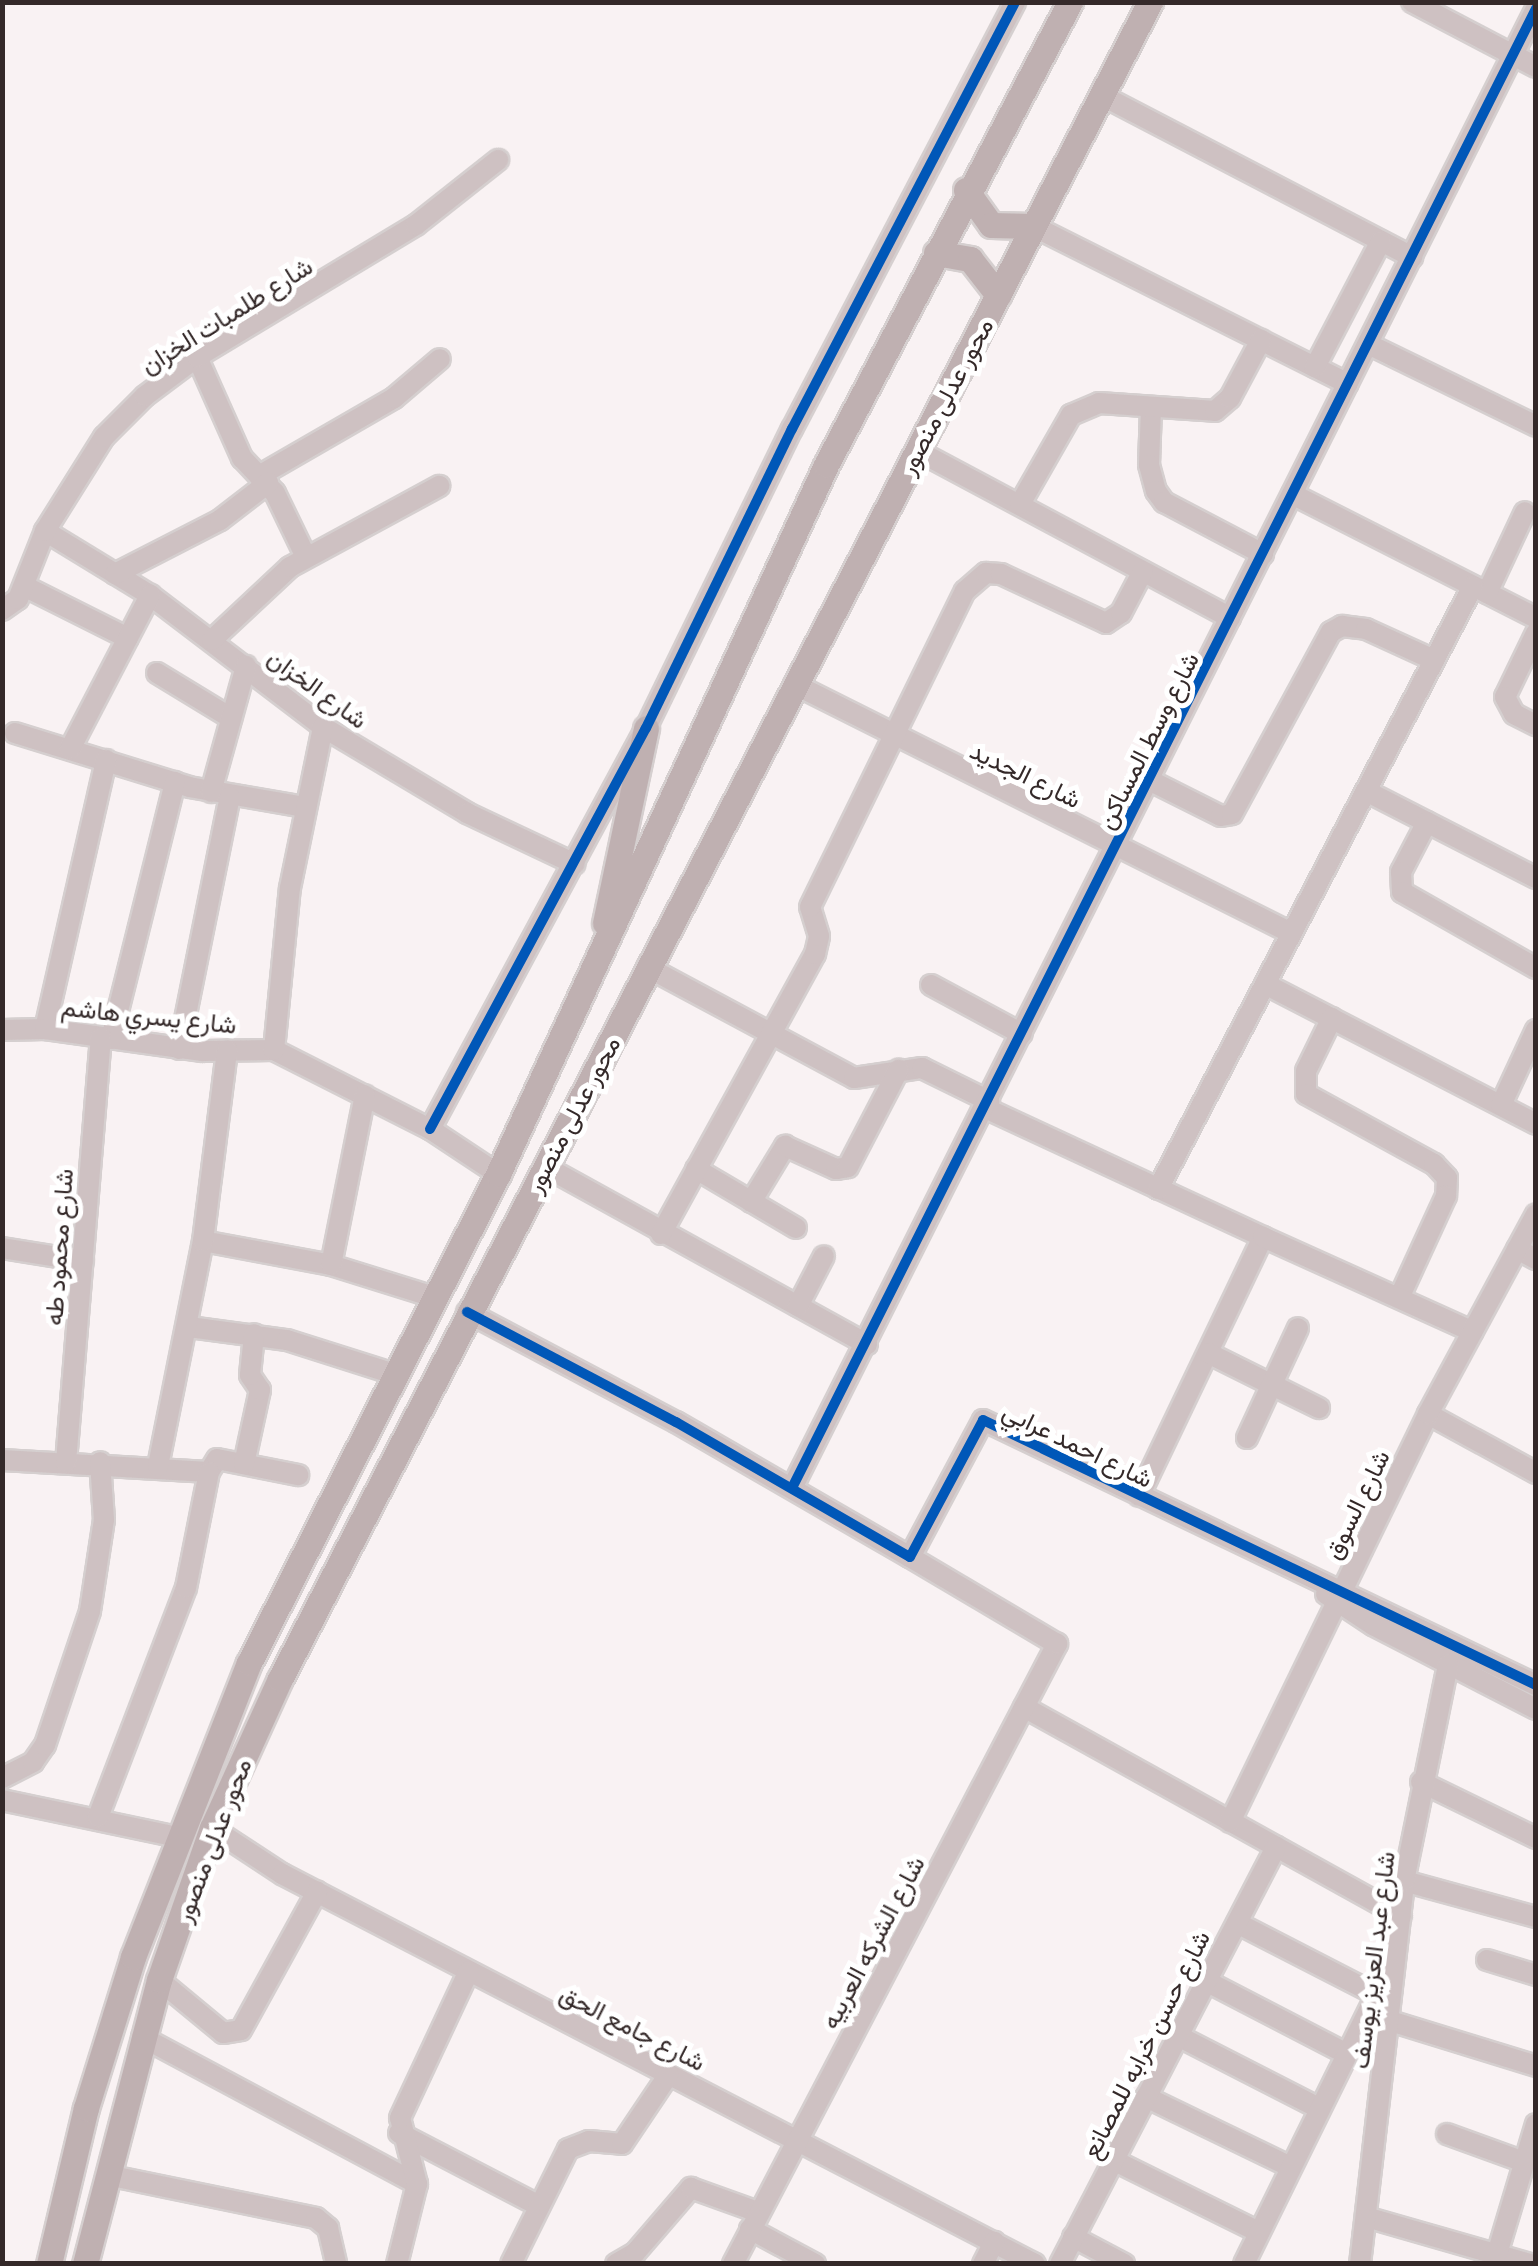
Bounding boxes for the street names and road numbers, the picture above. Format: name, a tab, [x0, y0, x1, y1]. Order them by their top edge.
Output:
street label: شارع طلمبات الخزان	[135, 250, 317, 380]
street label: محور عدلى منصور	[891, 313, 999, 479]
street label: شارع الخزان	[262, 642, 374, 734]
street label: شارع وسط المساكن	[1090, 647, 1204, 833]
street label: شارع الجديد	[966, 734, 1086, 814]
street label: شارع يسري هاشم	[60, 991, 238, 1039]
street label: محور عدلى منصور	[518, 1031, 626, 1197]
street label: شارع محمود طه	[38, 1167, 78, 1327]
street label: شارع احمد عرابي	[998, 1395, 1158, 1493]
street label: شارع السوق	[1317, 1444, 1395, 1564]
street label: محور عدلى منصور	[167, 1754, 257, 1926]
street label: شارع الشركه العربيه	[814, 1850, 930, 2034]
street label: شارع عبد العزيز يوسف	[1344, 1850, 1400, 2070]
street label: شارع حسن خرابه للمصانع	[1075, 1925, 1215, 2163]
street label: شارع جامع الحق	[555, 1978, 711, 2076]

